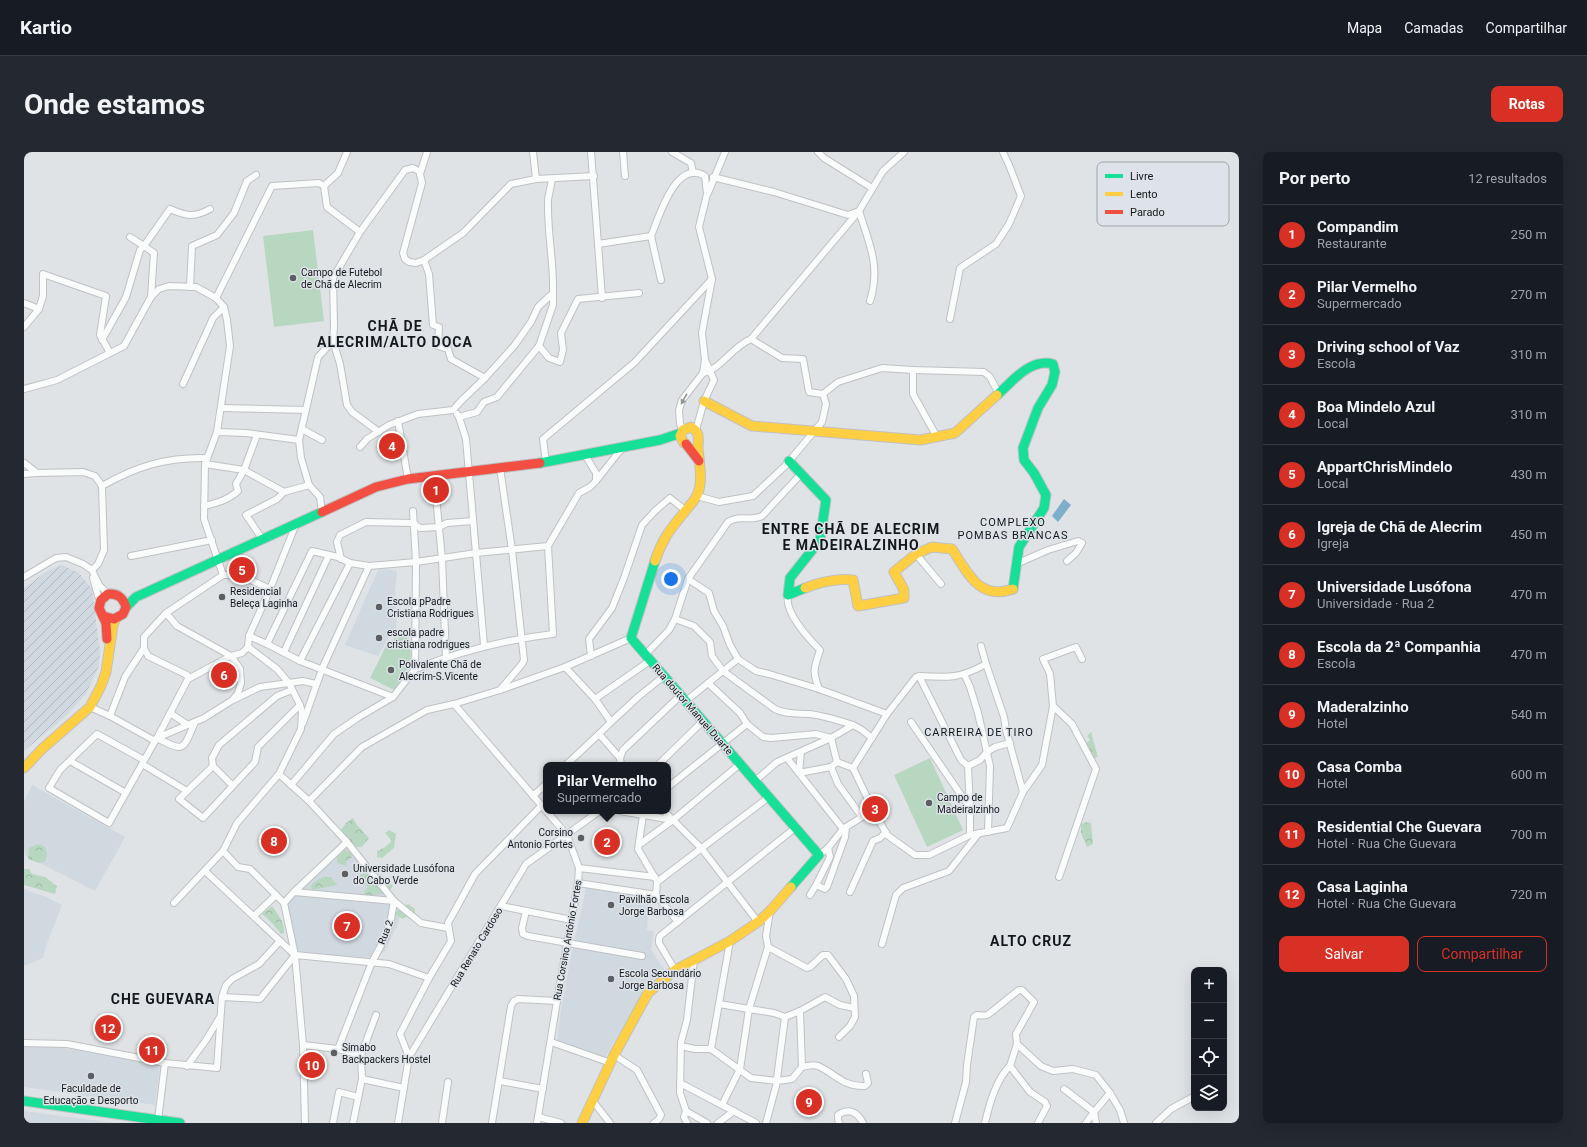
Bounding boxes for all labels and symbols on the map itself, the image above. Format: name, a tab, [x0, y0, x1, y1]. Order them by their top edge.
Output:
legend	[1097, 162, 1229, 226]
text: Livre	[1130, 170, 1154, 183]
text: Lento	[1130, 188, 1158, 201]
text: Parado	[1130, 206, 1165, 219]
place label: Campo de Futebol de Chã de Alecrim	[301, 267, 382, 290]
marker: Campo de Futebol de Chã de Alecrim	[288, 273, 298, 283]
district label: CHÃ DE ALECRIM/ALTO DOCA	[317, 317, 473, 350]
one-way arrow	[681, 393, 687, 405]
pin: 4	[379, 431, 405, 461]
pin: 1	[423, 475, 449, 505]
district label: COMPLEXO POMBAS BRANCAS	[958, 516, 1068, 542]
district label: ENTRE CHÃ DE ALECRIM E MADEIRALZINHO	[762, 520, 940, 553]
pin: 5	[229, 555, 255, 585]
your location	[661, 569, 681, 589]
place label: Residencial Beleça Laginha	[230, 586, 298, 609]
marker: Residencial Beleça Laginha	[217, 592, 227, 602]
place label: Escola pPadre Cristiana Rodrigues	[387, 596, 474, 619]
marker: Escola pPadre Cristiana Rodrigues	[374, 602, 384, 612]
place label: escola padre cristiana rodrigues	[387, 627, 470, 650]
marker: escola padre cristiana rodrigues	[374, 633, 384, 643]
place label: Polivalente Chã de Alecrim-S.Vicente	[399, 659, 481, 682]
pin: 6	[211, 660, 237, 690]
street label: Rua doutor Manuel Duarte	[650, 662, 735, 757]
marker: Polivalente Chã de Alecrim-S.Vicente	[386, 665, 396, 675]
district label: CARREIRA DE TIRO	[924, 726, 1034, 739]
place label: Campo de Madeiralzinho	[937, 792, 1000, 815]
pin: 3	[862, 794, 888, 824]
marker: Campo de Madeiralzinho	[924, 798, 934, 808]
pin: 8	[261, 826, 287, 856]
place label: Corsino Antonio Fortes	[507, 827, 573, 850]
pin: 2	[594, 827, 620, 857]
marker: Corsino Antonio Fortes	[576, 833, 586, 843]
place label: Universidade Lusófona do Cabo Verde	[353, 863, 455, 886]
marker: Universidade Lusófona do Cabo Verde	[340, 869, 350, 879]
street label: Rua Corsino António Fortes	[551, 879, 584, 1001]
place label: Pavilhão Escola Jorge Barbosa	[619, 894, 689, 917]
marker: Pavilhão Escola Jorge Barbosa	[606, 900, 616, 910]
street label: Rua Renato Cardoso	[448, 905, 505, 989]
pin: 7	[334, 911, 360, 941]
street label: Rua 2	[376, 918, 395, 946]
district label: ALTO CRUZ	[990, 933, 1072, 949]
place label: Escola Secundário Jorge Barbosa	[619, 968, 702, 991]
marker: Escola Secundário Jorge Barbosa	[606, 974, 616, 984]
district label: CHE GUEVARA	[111, 991, 215, 1007]
pin: 12	[95, 1013, 121, 1043]
pin: 11	[139, 1035, 165, 1065]
place label: Simabo Backpackers Hostel	[342, 1042, 431, 1065]
marker: Simabo Backpackers Hostel	[329, 1048, 339, 1058]
pin: 10	[299, 1050, 325, 1080]
marker: Faculdade de Educação e Desporto	[86, 1071, 96, 1081]
place label: Faculdade de Educação e Desporto	[44, 1083, 139, 1106]
pin: 9	[796, 1087, 822, 1117]

